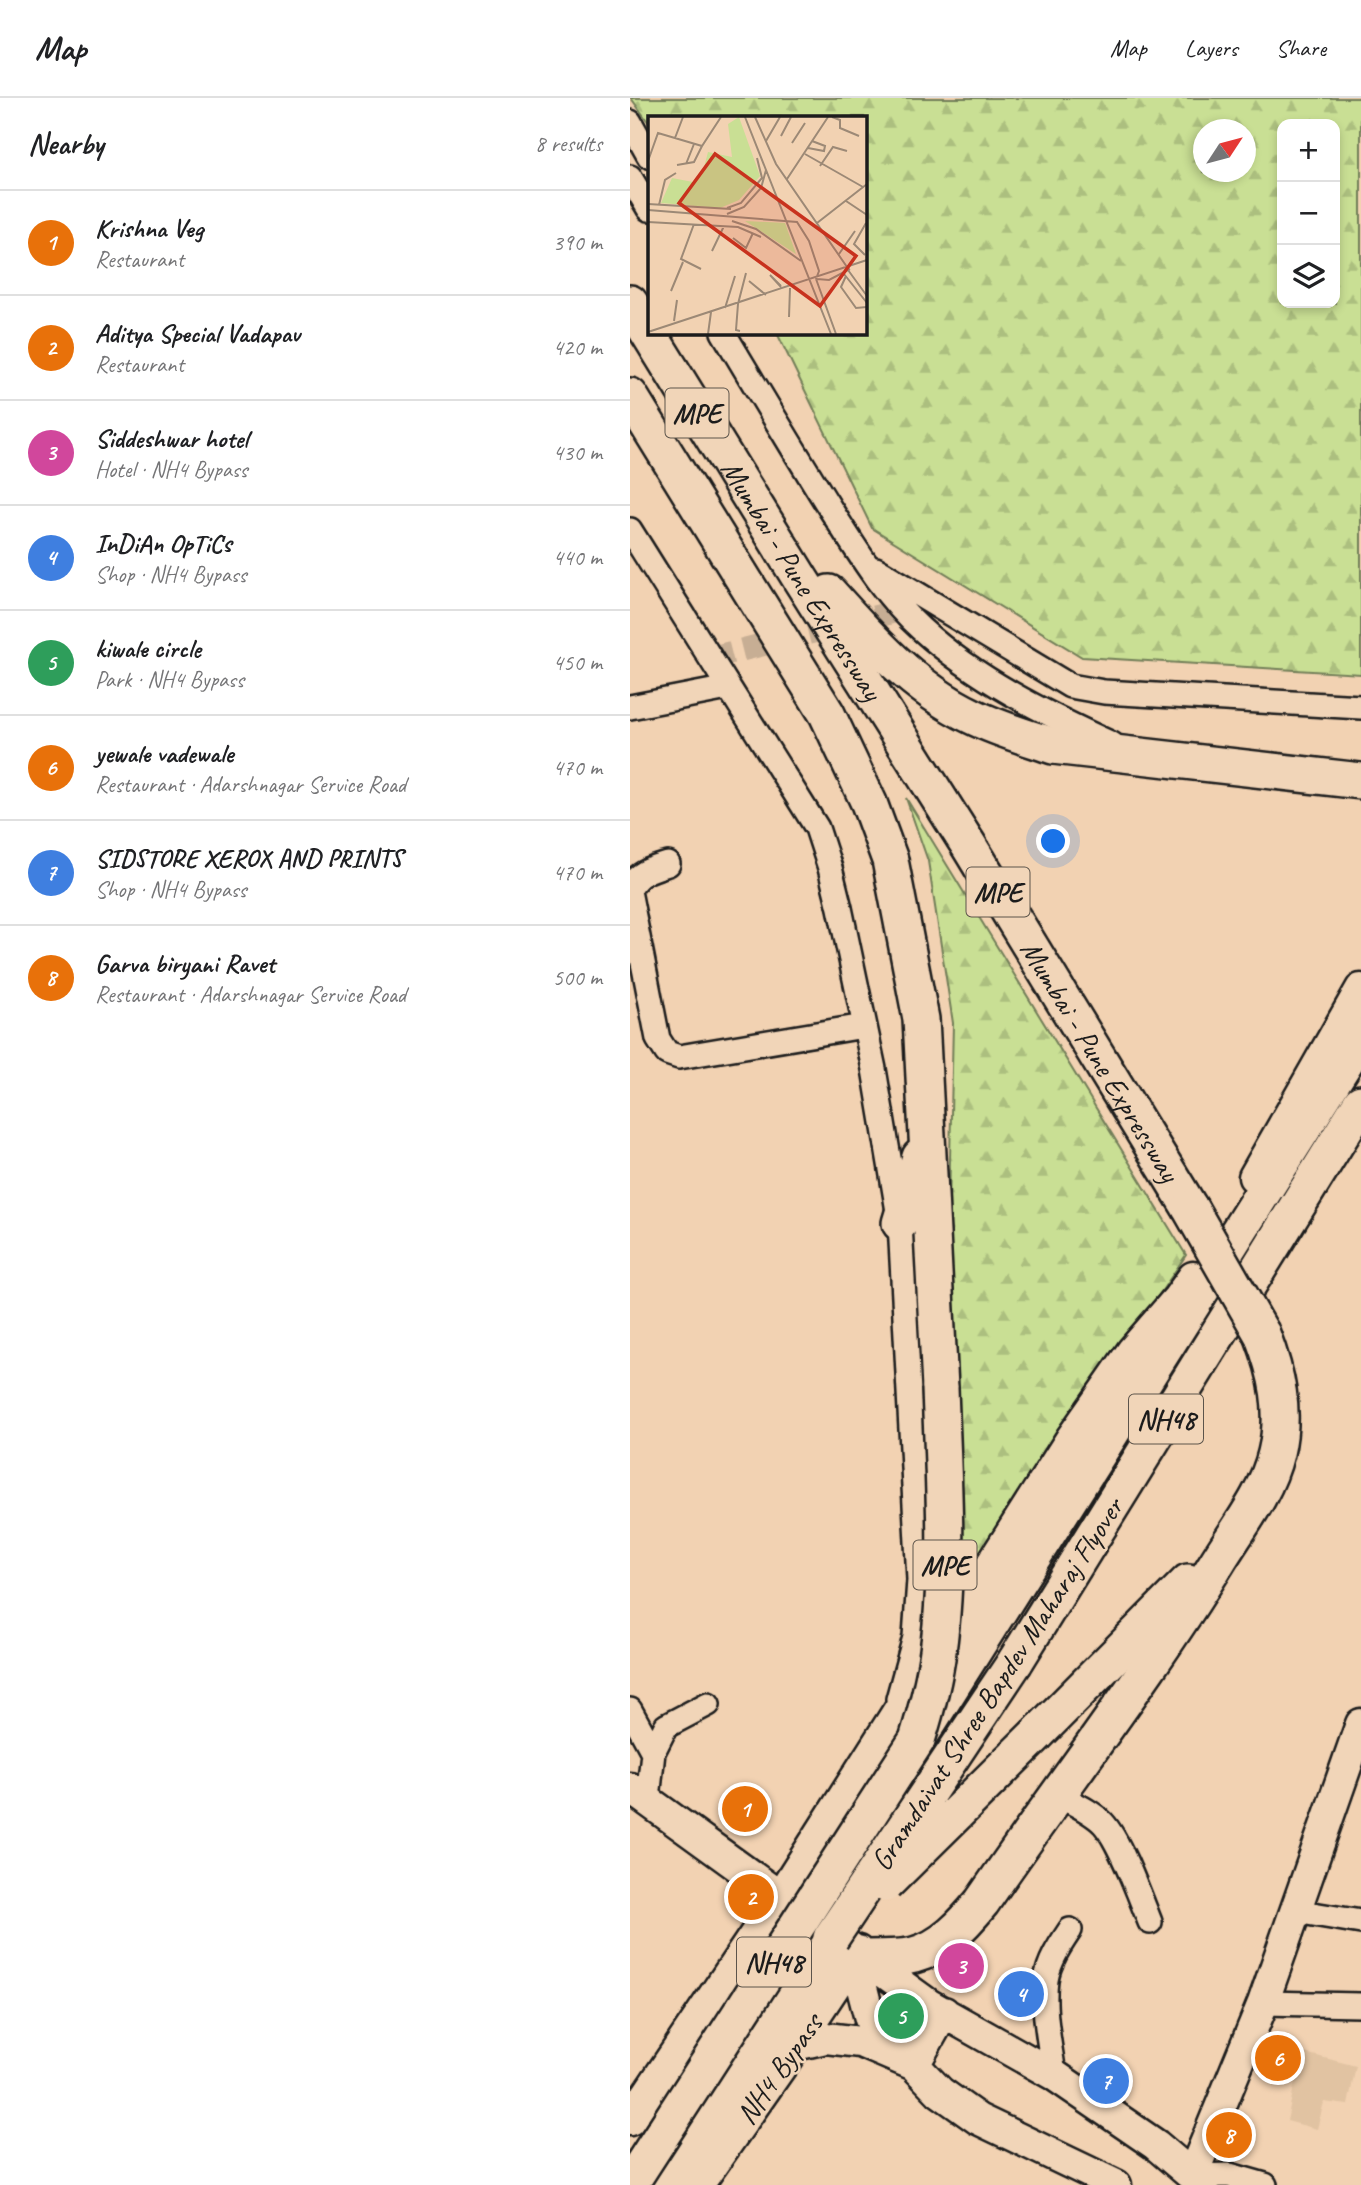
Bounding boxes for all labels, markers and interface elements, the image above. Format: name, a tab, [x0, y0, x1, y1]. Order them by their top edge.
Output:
text: Map	[35, 27, 86, 69]
text: Map	[1110, 33, 1147, 63]
text: Layers	[1185, 33, 1238, 63]
text: Share	[1276, 33, 1326, 63]
inset map	[648, 116, 866, 334]
north arrow	[1193, 119, 1256, 182]
map controls	[1277, 119, 1340, 308]
button: +	[1277, 119, 1340, 182]
text: Nearby	[28, 125, 104, 163]
text: 8 results	[535, 129, 602, 158]
button: −	[1277, 182, 1340, 245]
text: Krishna Veg	[95, 212, 203, 245]
text: 1	[46, 228, 56, 257]
text: 390 m	[553, 228, 602, 257]
text: Restaurant	[95, 245, 184, 274]
button: layers	[1277, 245, 1340, 308]
text: Aditya Special Vadapav	[95, 317, 300, 350]
text: 2	[46, 333, 56, 362]
text: 420 m	[553, 333, 602, 362]
text: Restaurant	[95, 350, 184, 379]
road number: MPE	[666, 388, 728, 438]
text: Siddeshwar hotel	[95, 422, 248, 455]
text: 3	[46, 438, 56, 467]
text: 430 m	[553, 438, 602, 467]
street label: Mumbai - Pune Expressway	[712, 453, 892, 709]
text: Hotel · NH4 Bypass	[95, 455, 247, 484]
text: InDiAn OpTiCs	[95, 527, 231, 560]
text: 4	[46, 543, 56, 572]
text: 440 m	[553, 543, 602, 572]
text: Shop · NH4 Bypass	[95, 560, 246, 589]
text: kiwale circle	[95, 632, 201, 665]
text: 5	[46, 648, 56, 677]
text: 450 m	[553, 648, 602, 677]
text: Park · NH4 Bypass	[95, 665, 244, 694]
text: yewale vadewale	[95, 737, 233, 770]
text: 6	[46, 753, 56, 782]
text: 470 m	[553, 753, 602, 782]
text: Restaurant · Adarshnagar Service Road	[95, 770, 406, 799]
your location	[1036, 824, 1070, 858]
text: SIDSTORE XEROX AND PRINTS	[95, 842, 402, 875]
text: 7	[46, 858, 56, 887]
text: 470 m	[553, 858, 602, 887]
road number: MPE	[966, 868, 1030, 916]
text: Shop · NH4 Bypass	[95, 875, 246, 904]
street label: Mumbai - Pune Expressway	[1012, 933, 1189, 1190]
text: Garva biryani Ravet	[95, 947, 275, 980]
text: 8	[46, 963, 56, 992]
text: 500 m	[553, 963, 602, 992]
text: Restaurant · Adarshnagar Service Road	[95, 980, 406, 1009]
road number: NH48	[1129, 1394, 1203, 1444]
street label: Gramdaivat Shree Bapdev Maharaj Flyover	[862, 1488, 1133, 1878]
road number: MPE	[914, 1540, 976, 1590]
pin: 1	[722, 1783, 768, 1835]
pin: 2	[728, 1871, 774, 1923]
road number: NH48	[737, 1938, 811, 1986]
pin: 3	[938, 1940, 984, 1992]
pin: 4	[998, 1968, 1044, 2020]
pin: 5	[878, 1990, 924, 2042]
street label: NH4 Bypass	[727, 2004, 832, 2132]
pin: 6	[1255, 2032, 1301, 2084]
pin: 7	[1083, 2055, 1129, 2107]
pin: 8	[1206, 2109, 1252, 2161]

